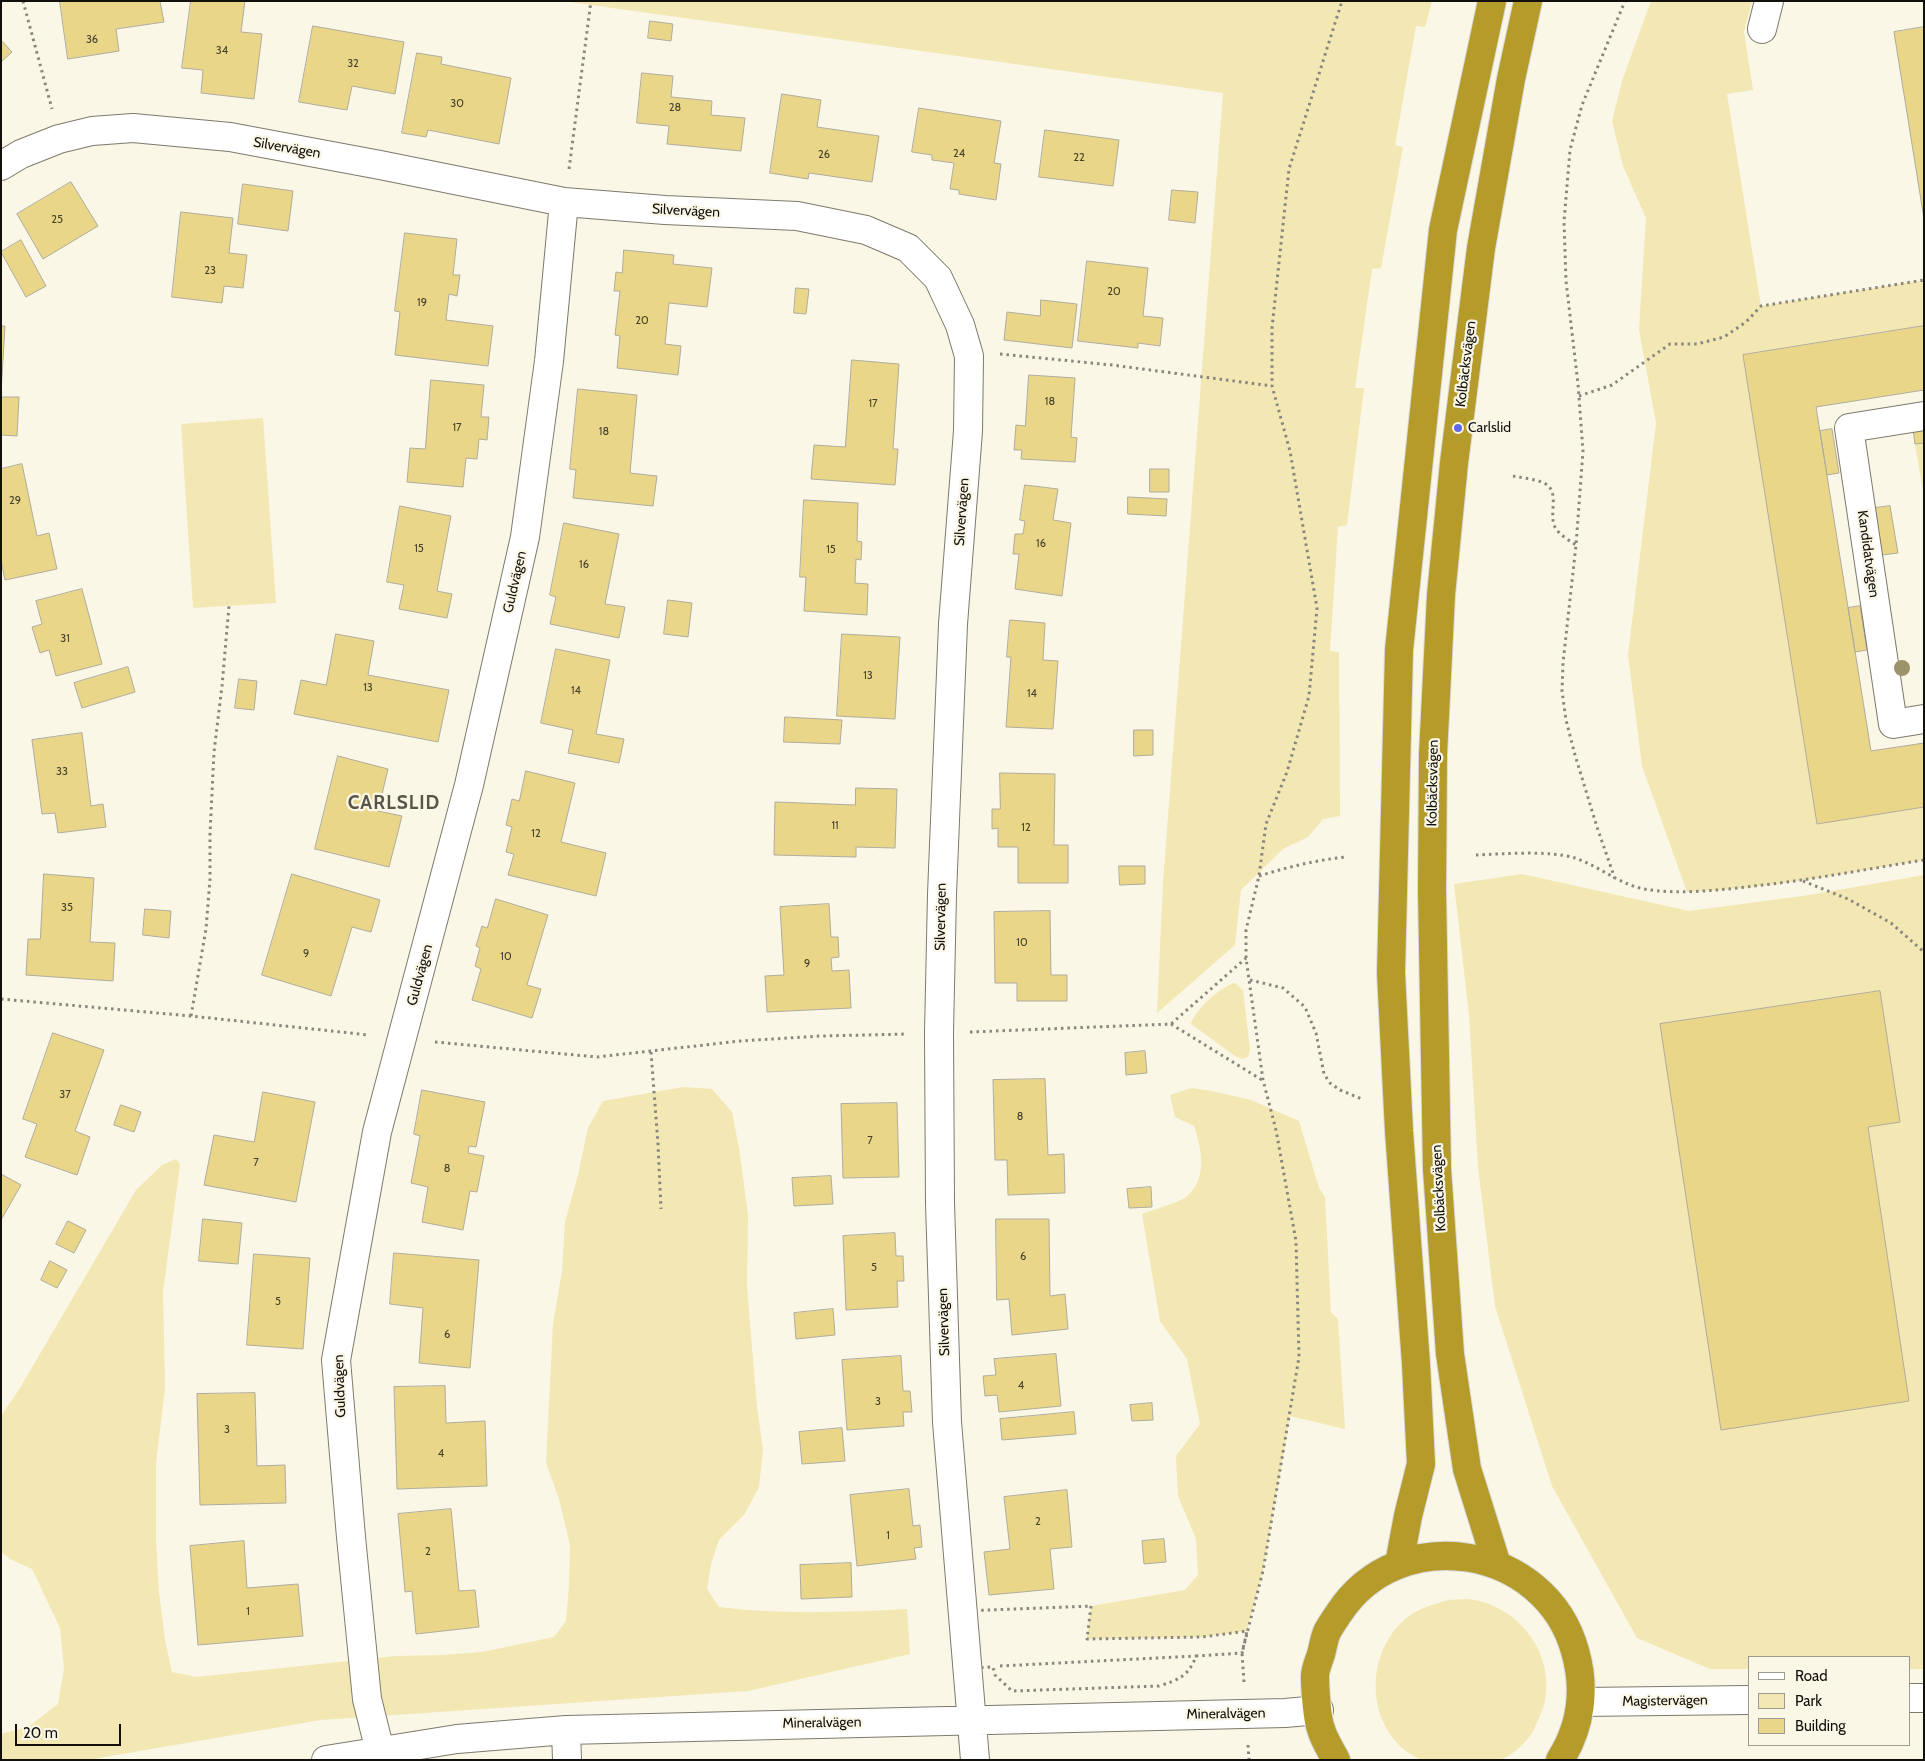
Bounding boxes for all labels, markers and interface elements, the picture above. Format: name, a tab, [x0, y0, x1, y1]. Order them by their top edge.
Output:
house number: 36	[86, 33, 98, 47]
house number: 34	[216, 44, 228, 58]
house number: 32	[347, 57, 359, 71]
house number: 30	[450, 97, 464, 111]
house number: 28	[669, 101, 681, 115]
street label: Silvervägen	[252, 134, 322, 162]
house number: 24	[953, 147, 965, 161]
house number: 26	[818, 148, 830, 162]
house number: 22	[1073, 151, 1085, 165]
street label: Silvervägen	[652, 201, 720, 221]
house number: 25	[51, 213, 63, 227]
house number: 23	[204, 264, 216, 278]
house number: 20	[1107, 285, 1121, 299]
house number: 19	[417, 296, 427, 310]
house number: 20	[635, 314, 649, 328]
street label: Kolbäcksvägen	[1452, 320, 1480, 408]
house number: 18	[1045, 395, 1055, 409]
house number: 17	[868, 397, 878, 411]
place label: Carlslid	[1468, 420, 1511, 436]
house number: 17	[452, 421, 462, 435]
marker: Carlslid	[1452, 422, 1464, 434]
house number: 18	[599, 425, 609, 439]
street label: Silvervägen	[951, 477, 973, 547]
house number: 29	[9, 494, 21, 508]
street label: Kandidatvägen	[1854, 509, 1882, 599]
house number: 16	[1036, 537, 1046, 551]
house number: 15	[414, 542, 424, 556]
house number: 15	[826, 543, 836, 557]
street label: Guldvägen	[500, 549, 530, 615]
house number: 16	[579, 558, 589, 572]
house number: 31	[60, 632, 70, 646]
house number: 13	[863, 669, 873, 683]
house number: 13	[363, 681, 373, 695]
house number: 14	[571, 684, 581, 698]
house number: 14	[1027, 687, 1037, 701]
street label: Kolbäcksvägen	[1424, 739, 1442, 827]
house number: 33	[56, 765, 68, 779]
district label: CARLSLID	[347, 792, 441, 814]
house number: 11	[831, 819, 839, 833]
house number: 12	[1021, 821, 1031, 835]
house number: 12	[531, 827, 541, 841]
street label: Silvervägen	[932, 883, 950, 951]
house number: 35	[61, 901, 73, 915]
house number: 10	[1016, 936, 1028, 950]
street label: Guldvägen	[404, 942, 436, 1008]
house number: 9	[303, 947, 309, 961]
house number: 10	[500, 950, 512, 964]
house number: 9	[804, 957, 810, 971]
house number: 37	[59, 1088, 71, 1102]
house number: 8	[1017, 1110, 1023, 1124]
house number: 7	[867, 1134, 873, 1148]
street label: Kolbäcksvägen	[1428, 1144, 1450, 1232]
house number: 7	[253, 1156, 259, 1170]
house number: 8	[444, 1162, 450, 1176]
house number: 6	[1020, 1250, 1026, 1264]
house number: 5	[871, 1261, 877, 1275]
street label: Silvervägen	[934, 1288, 954, 1356]
house number: 5	[275, 1295, 281, 1309]
house number: 6	[444, 1328, 450, 1342]
street label: Guldvägen	[331, 1354, 349, 1418]
house number: 4	[1018, 1379, 1024, 1393]
house number: 3	[875, 1395, 881, 1409]
house number: 3	[224, 1423, 230, 1437]
house number: 4	[438, 1447, 444, 1461]
house number: 2	[1035, 1515, 1041, 1529]
house number: 1	[886, 1529, 890, 1543]
house number: 2	[425, 1545, 431, 1559]
house number: 1	[246, 1605, 250, 1619]
legend	[1748, 1656, 1910, 1746]
text: Road	[1795, 1667, 1828, 1685]
street label: Magistervägen	[1622, 1692, 1708, 1710]
text: Park	[1795, 1692, 1822, 1710]
street label: Mineralvägen	[1186, 1705, 1266, 1723]
scale bar	[18, 1714, 124, 1746]
street label: Mineralvägen	[782, 1714, 862, 1732]
text: Building	[1795, 1717, 1846, 1735]
text: 20 m	[23, 1724, 58, 1742]

